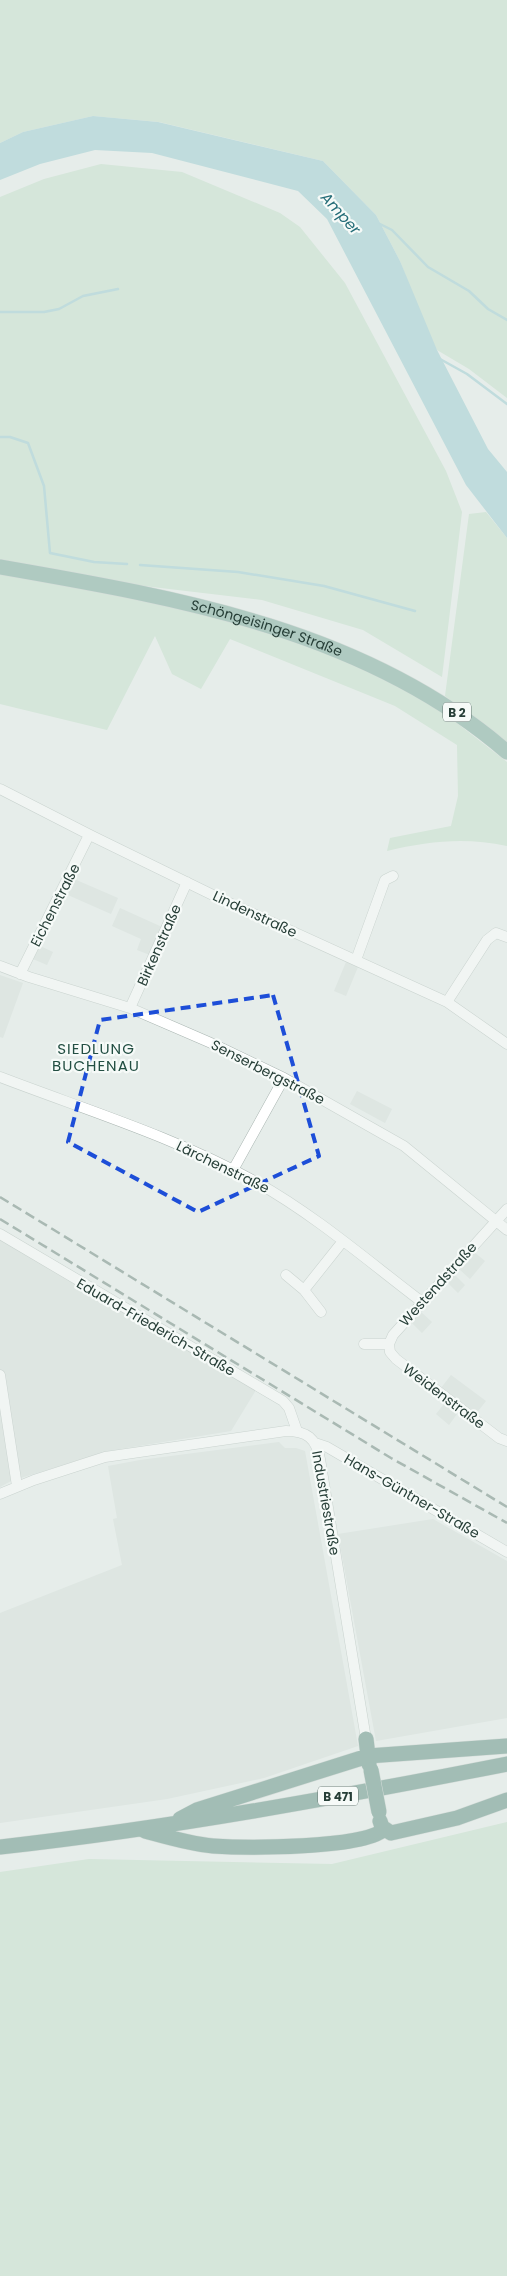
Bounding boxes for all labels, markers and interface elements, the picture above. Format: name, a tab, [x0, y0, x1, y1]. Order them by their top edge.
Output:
water label: Amper	[316, 186, 366, 239]
street label: Schöngeisinger Straße	[189, 595, 346, 662]
road number: B 2	[443, 702, 471, 722]
street label: Eichenstraße	[25, 860, 85, 950]
street label: Lindenstraße	[210, 886, 301, 942]
street label: Birkenstraße	[132, 901, 186, 989]
street label: Senserbergstraße	[208, 1035, 329, 1109]
district label: SIEDLUNG BUCHENAU	[52, 1038, 140, 1076]
street label: Lärchenstraße	[173, 1136, 273, 1198]
street label: Westendstraße	[395, 1237, 481, 1331]
street label: Eduard-Friederich-Straße	[73, 1273, 239, 1381]
street label: Weidenstraße	[399, 1358, 489, 1434]
street label: Industriestraße	[307, 1449, 345, 1557]
street label: Hans-Güntner-Straße	[340, 1449, 484, 1543]
road number: B 471	[318, 1786, 358, 1805]

